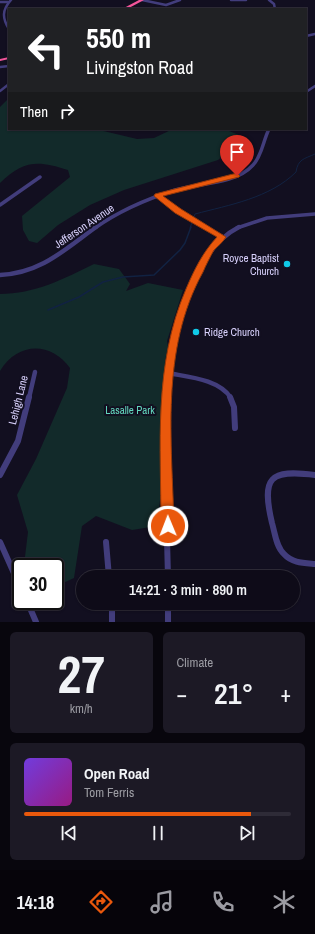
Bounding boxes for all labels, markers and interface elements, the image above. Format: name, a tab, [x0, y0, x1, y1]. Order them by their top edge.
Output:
text: 550 m	[86, 19, 151, 57]
icon: left	[20, 24, 72, 76]
text: Livingston Road	[86, 55, 194, 80]
icon: right	[56, 100, 78, 122]
text: Then	[20, 101, 48, 122]
pin	[220, 135, 254, 176]
icon: arrive	[226, 141, 248, 163]
street label: Jefferson Avenue	[51, 201, 117, 251]
place label: Royce Baptist Church	[223, 251, 279, 278]
marker: Royce Baptist Church	[282, 259, 292, 269]
place label: Ridge Church	[204, 325, 260, 339]
marker: Ridge Church	[191, 327, 201, 337]
street label: Lehigh Lane	[5, 374, 31, 426]
park label: Lasalle Park	[105, 403, 155, 417]
position arrow	[147, 505, 189, 547]
speed limit sign: 30	[12, 558, 64, 610]
text: 14:21 · 3 min · 890 m	[129, 579, 247, 600]
text: 27	[58, 639, 105, 709]
text: Climate	[177, 654, 213, 671]
text: 21°	[214, 673, 253, 713]
text: −	[177, 679, 187, 709]
text: +	[280, 679, 291, 709]
text: km/h	[70, 700, 93, 717]
text: Open Road	[84, 763, 150, 784]
text: Tom Ferris	[84, 784, 134, 801]
icon: previous	[58, 822, 80, 844]
icon: pause	[147, 822, 169, 844]
icon: next	[236, 822, 258, 844]
icon: directions	[87, 888, 115, 916]
icon: music	[148, 888, 176, 916]
icon: phone	[209, 888, 237, 916]
icon: climate	[270, 888, 298, 916]
text: 14:18	[17, 890, 54, 915]

